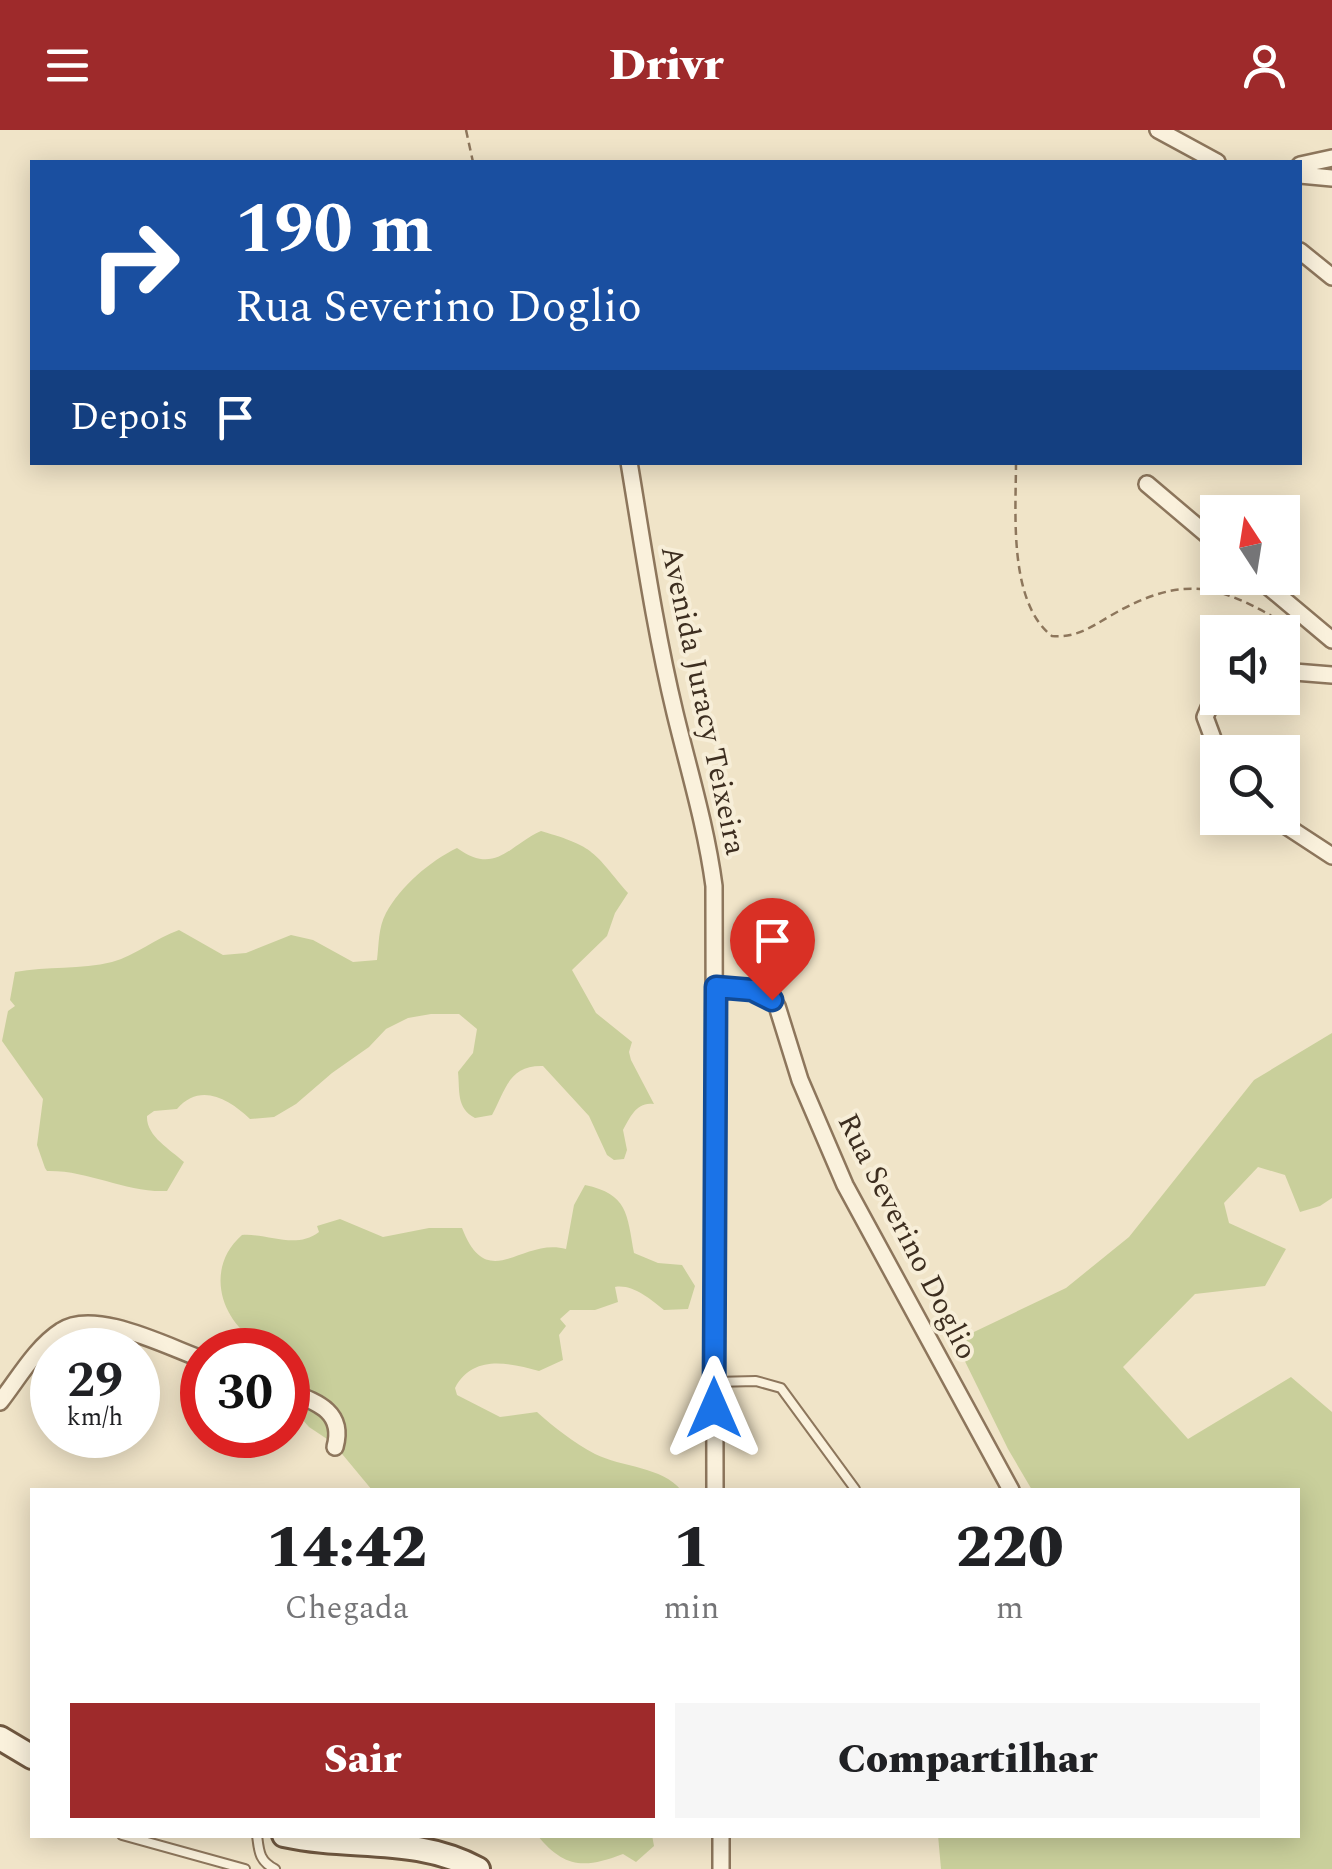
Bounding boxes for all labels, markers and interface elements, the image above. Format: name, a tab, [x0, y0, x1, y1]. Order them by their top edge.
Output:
text: Drivr	[609, 31, 723, 100]
icon: menu	[40, 38, 95, 93]
icon: person	[1237, 38, 1292, 93]
text: 190 m	[235, 177, 433, 283]
icon: right	[70, 200, 200, 330]
text: Rua Severino Doglio	[235, 273, 642, 342]
text: Depois	[70, 389, 188, 447]
icon: arrive	[208, 390, 263, 445]
north arrow	[1200, 495, 1300, 595]
map controls	[1200, 495, 1300, 835]
street label: Avenida Juracy Teixeira	[648, 541, 758, 859]
button: sound	[1200, 615, 1300, 715]
button: search	[1200, 735, 1300, 835]
pin	[730, 898, 815, 1001]
icon: arrive	[745, 913, 800, 968]
street label: Rua Severino Doglio	[825, 1105, 989, 1368]
speed limit sign: 30	[180, 1328, 310, 1458]
text: 29	[67, 1343, 123, 1419]
position arrow	[662, 1356, 766, 1460]
text: km/h	[67, 1399, 123, 1437]
text: 14:42	[266, 1502, 427, 1594]
text: 1	[673, 1502, 709, 1594]
text: 220	[956, 1502, 1064, 1594]
text: Chegada	[285, 1584, 409, 1633]
text: min	[663, 1584, 719, 1633]
text: m	[996, 1584, 1023, 1633]
button: Sair	[70, 1703, 655, 1818]
button: Compartilhar	[675, 1703, 1260, 1818]

